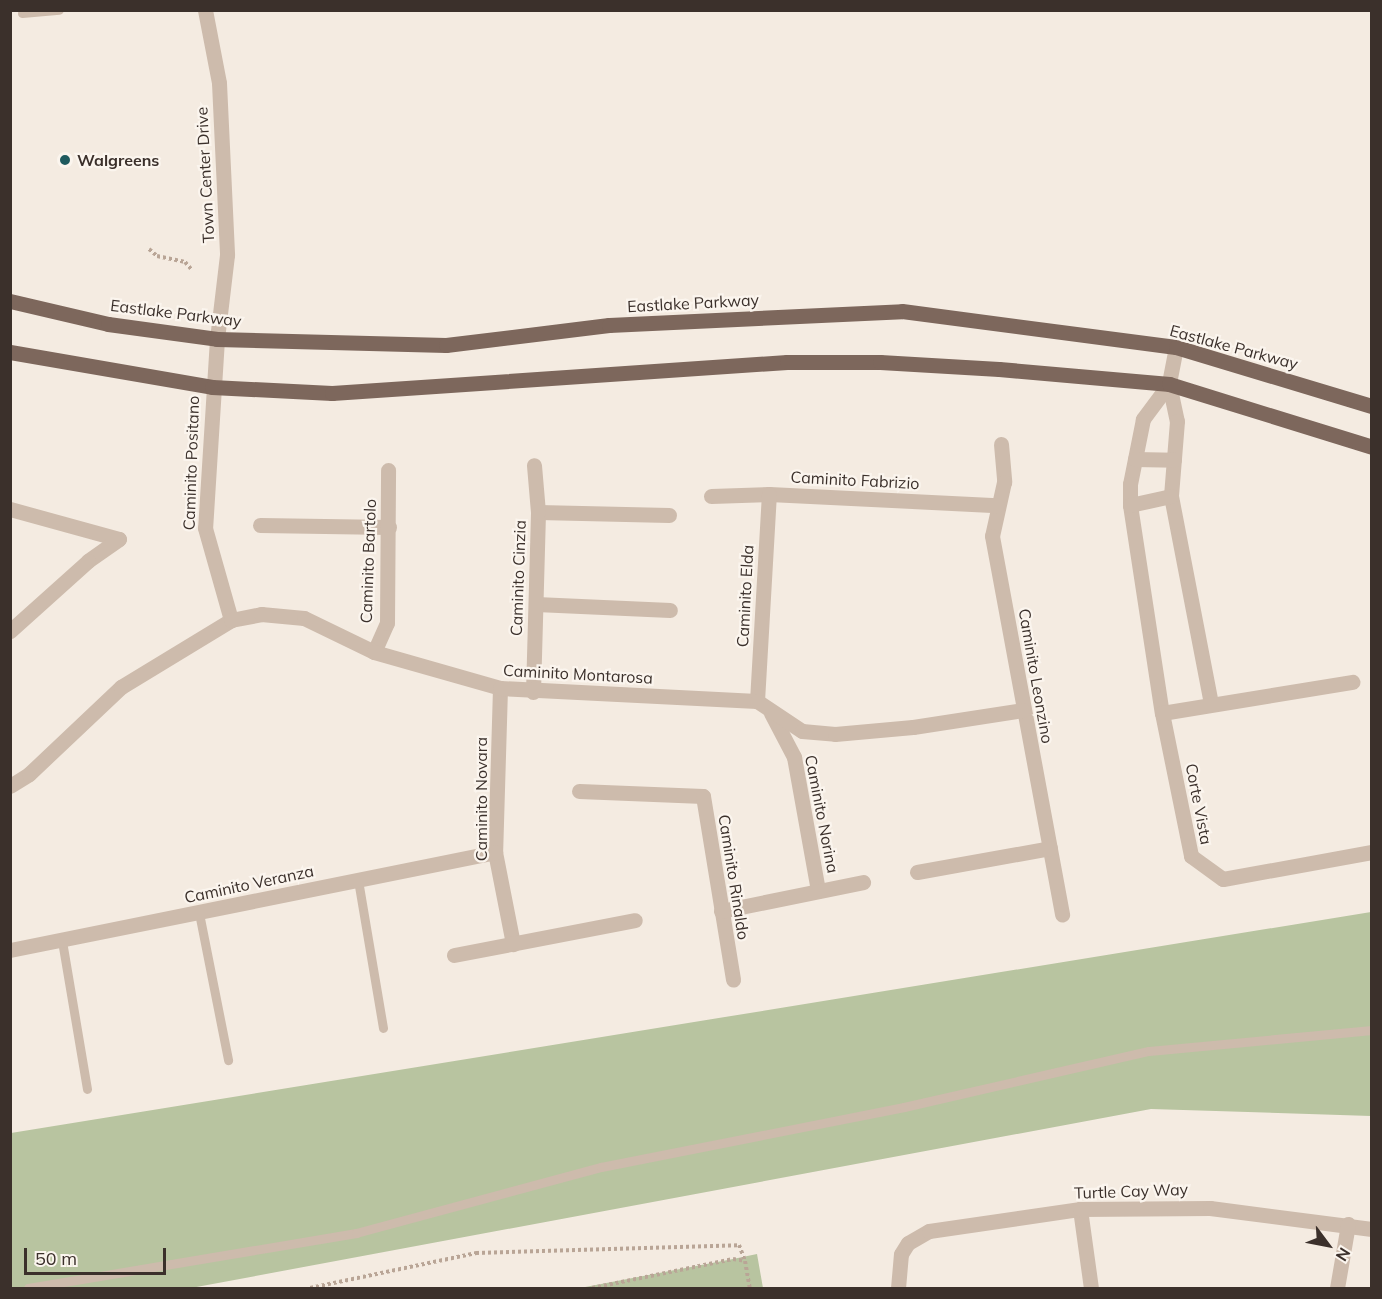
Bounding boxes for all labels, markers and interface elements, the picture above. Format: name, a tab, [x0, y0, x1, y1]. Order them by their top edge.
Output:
street label: Town Center Drive	[192, 106, 218, 244]
place label: Walgreens	[77, 150, 159, 170]
marker: Walgreens	[58, 153, 72, 167]
street label: Eastlake Parkway	[627, 290, 759, 316]
street label: Eastlake Parkway	[109, 295, 243, 331]
street label: Eastlake Parkway	[1168, 321, 1300, 373]
street label: Caminito Positano	[179, 395, 203, 531]
street label: Caminito Fabrizio	[790, 467, 920, 493]
street label: Caminito Bartolo	[356, 498, 380, 624]
street label: Caminito Cinzia	[506, 520, 530, 636]
street label: Caminito Elda	[733, 544, 757, 648]
street label: Caminito Leonzino	[1015, 607, 1057, 745]
street label: Caminito Montarosa	[503, 660, 653, 688]
street label: Caminito Novara	[471, 737, 491, 861]
street label: Caminito Norina	[801, 753, 843, 875]
street label: Corte Vista	[1182, 762, 1216, 846]
street label: Caminito Rinaldo	[715, 813, 753, 941]
street label: Caminito Veranza	[183, 861, 315, 907]
street label: Turtle Cay Way	[1074, 1179, 1188, 1203]
north arrow	[1298, 1215, 1358, 1275]
scale bar	[27, 1236, 170, 1274]
text: N	[1332, 1244, 1355, 1265]
text: 50 m	[35, 1247, 77, 1270]

